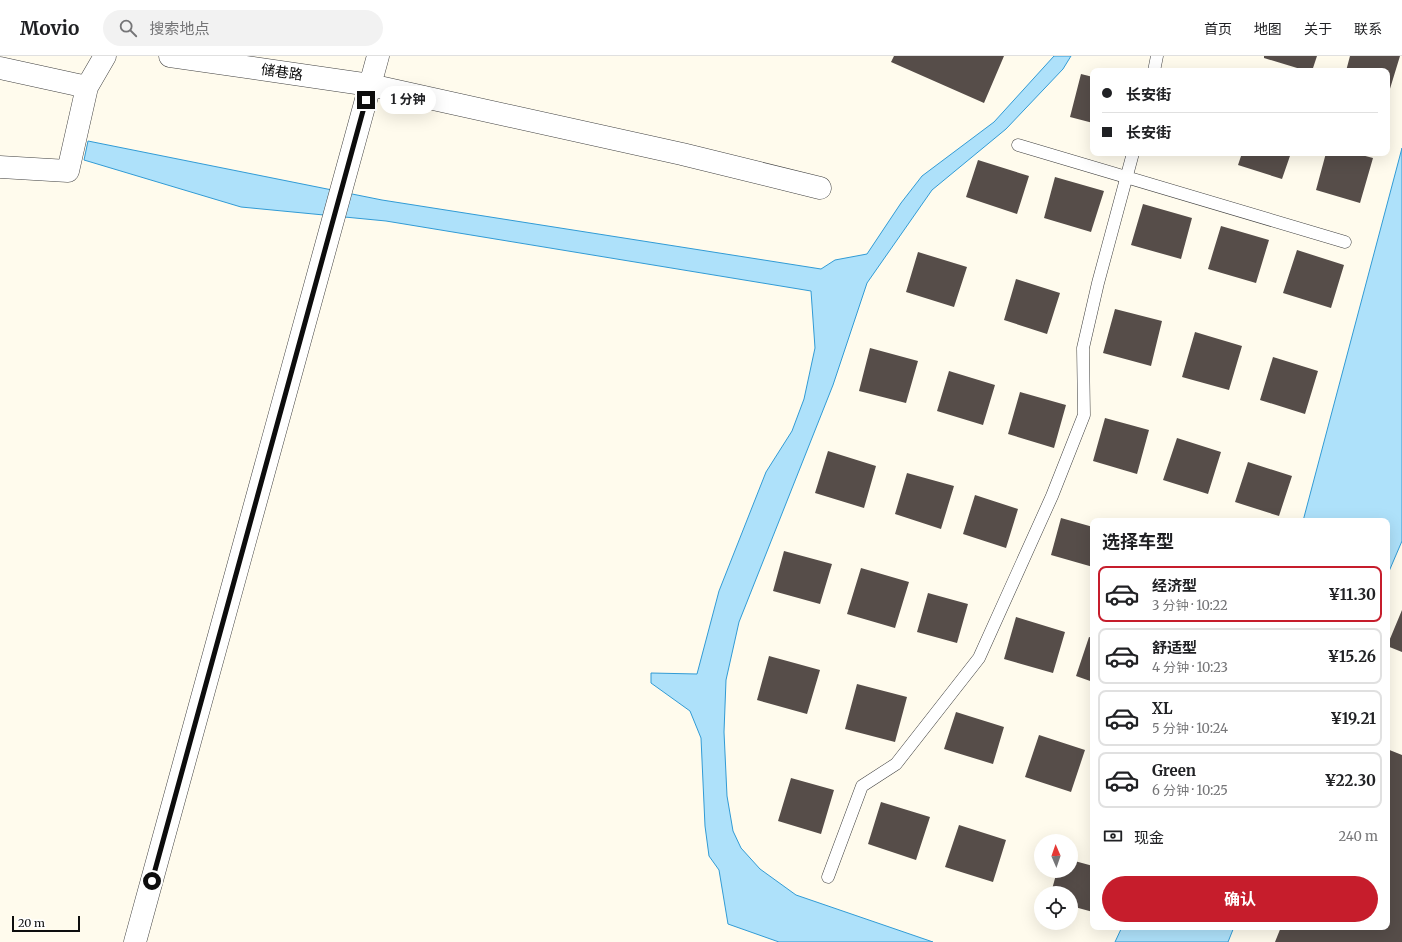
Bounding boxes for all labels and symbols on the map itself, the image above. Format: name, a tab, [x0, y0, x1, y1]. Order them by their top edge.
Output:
street label: 储巷路	[260, 60, 304, 84]
callout: 1 分钟	[380, 86, 436, 114]
route end	[357, 91, 375, 109]
north arrow	[1034, 834, 1078, 878]
route start	[143, 872, 161, 890]
scale bar	[12, 914, 80, 933]

